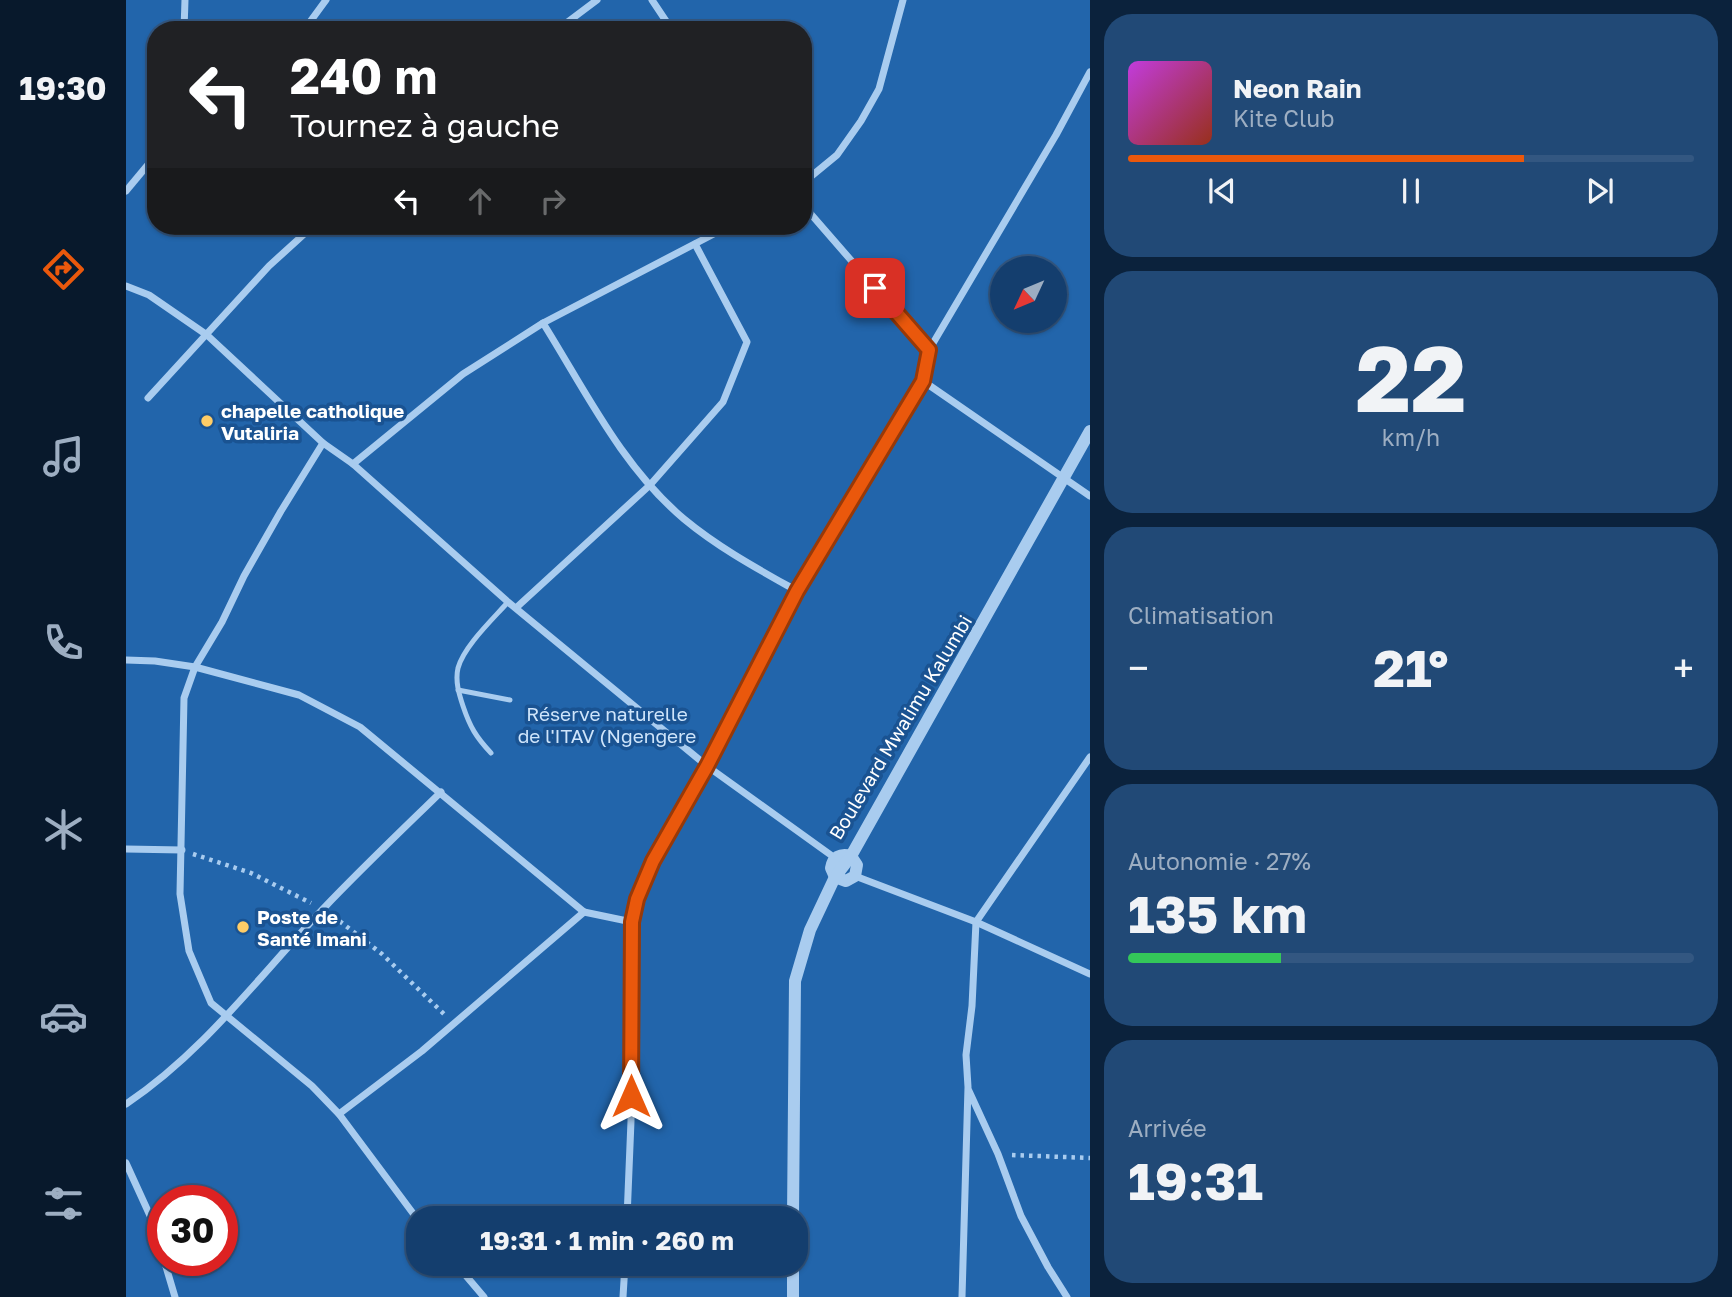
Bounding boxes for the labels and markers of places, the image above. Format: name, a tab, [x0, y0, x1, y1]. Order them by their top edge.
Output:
pin	[845, 258, 905, 318]
place label: chapelle catholique Vutaliria	[221, 399, 404, 444]
marker: chapelle catholique Vutaliria	[199, 413, 215, 429]
place label: Poste de Santé Imani	[257, 905, 367, 950]
marker: Poste de Santé Imani	[235, 919, 251, 935]

